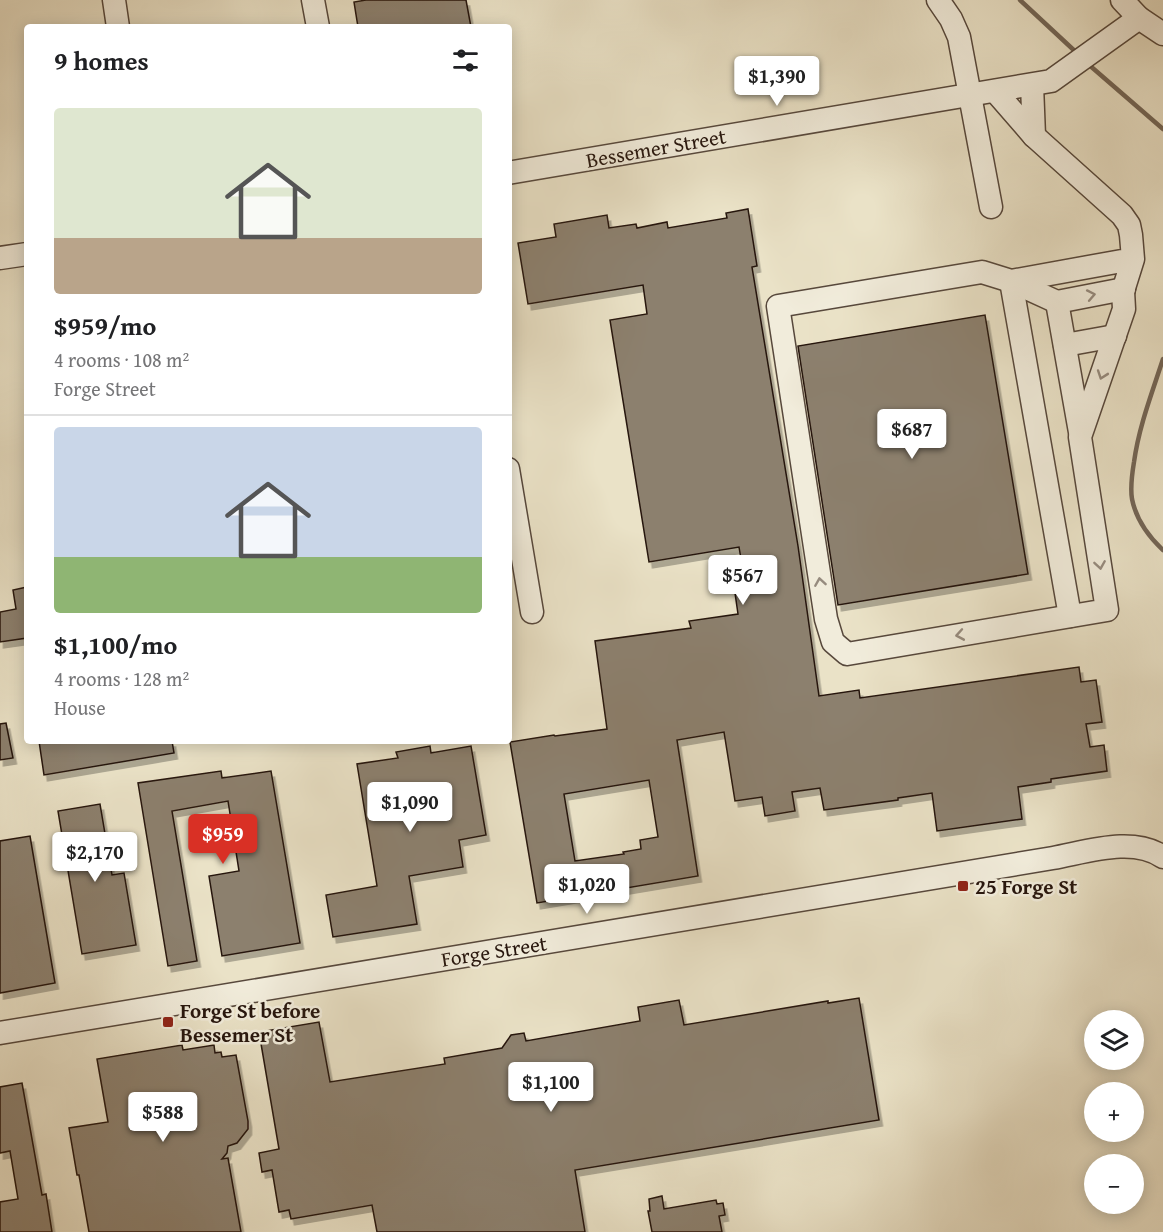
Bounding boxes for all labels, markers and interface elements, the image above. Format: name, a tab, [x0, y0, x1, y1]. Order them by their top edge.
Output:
text: 9 homes	[54, 41, 149, 80]
icon: filters	[449, 44, 482, 77]
pin: $1,390	[728, 56, 826, 107]
text: $1,390	[748, 61, 806, 90]
street label: Bessemer Street	[584, 120, 729, 176]
icon: home	[214, 147, 322, 255]
one-way arrow	[1085, 289, 1095, 302]
text: $959/mo	[54, 306, 156, 345]
text: 4 rooms · 108 m²	[54, 345, 189, 374]
one-way arrow	[1096, 369, 1109, 380]
text: Forge Street	[54, 374, 156, 403]
pin: $687	[876, 409, 948, 460]
text: $687	[891, 414, 933, 443]
icon: home	[214, 466, 322, 574]
pin: $567	[707, 555, 779, 606]
text: $567	[722, 560, 764, 589]
one-way arrow	[1094, 560, 1106, 569]
one-way arrow	[814, 577, 827, 587]
text: $1,100/mo	[54, 625, 177, 664]
one-way arrow	[955, 628, 965, 641]
text: 4 rooms · 128 m²	[54, 664, 189, 693]
text: House	[54, 693, 106, 722]
pin: $1,090	[361, 782, 459, 833]
text: $1,090	[381, 787, 439, 816]
pin: $959	[187, 814, 259, 865]
text: $959	[202, 819, 244, 848]
pin: $2,170	[46, 832, 144, 883]
text: $2,170	[66, 837, 124, 866]
pin: $1,020	[538, 864, 636, 915]
text: $1,020	[558, 869, 616, 898]
place label: 25 Forge St	[975, 871, 1077, 902]
marker: 25 Forge St	[956, 879, 970, 893]
street label: Forge Street	[439, 927, 550, 975]
place label: Forge St before Bessemer St	[180, 995, 320, 1050]
map controls	[1084, 1010, 1144, 1214]
button: layers	[1084, 1010, 1144, 1070]
marker: Forge St before Bessemer St	[161, 1015, 175, 1029]
pin: $1,100	[502, 1062, 600, 1113]
text: $1,100	[522, 1067, 580, 1096]
button: +	[1084, 1082, 1144, 1142]
pin: $588	[127, 1092, 199, 1143]
text: $588	[142, 1097, 184, 1126]
button: −	[1084, 1154, 1144, 1214]

